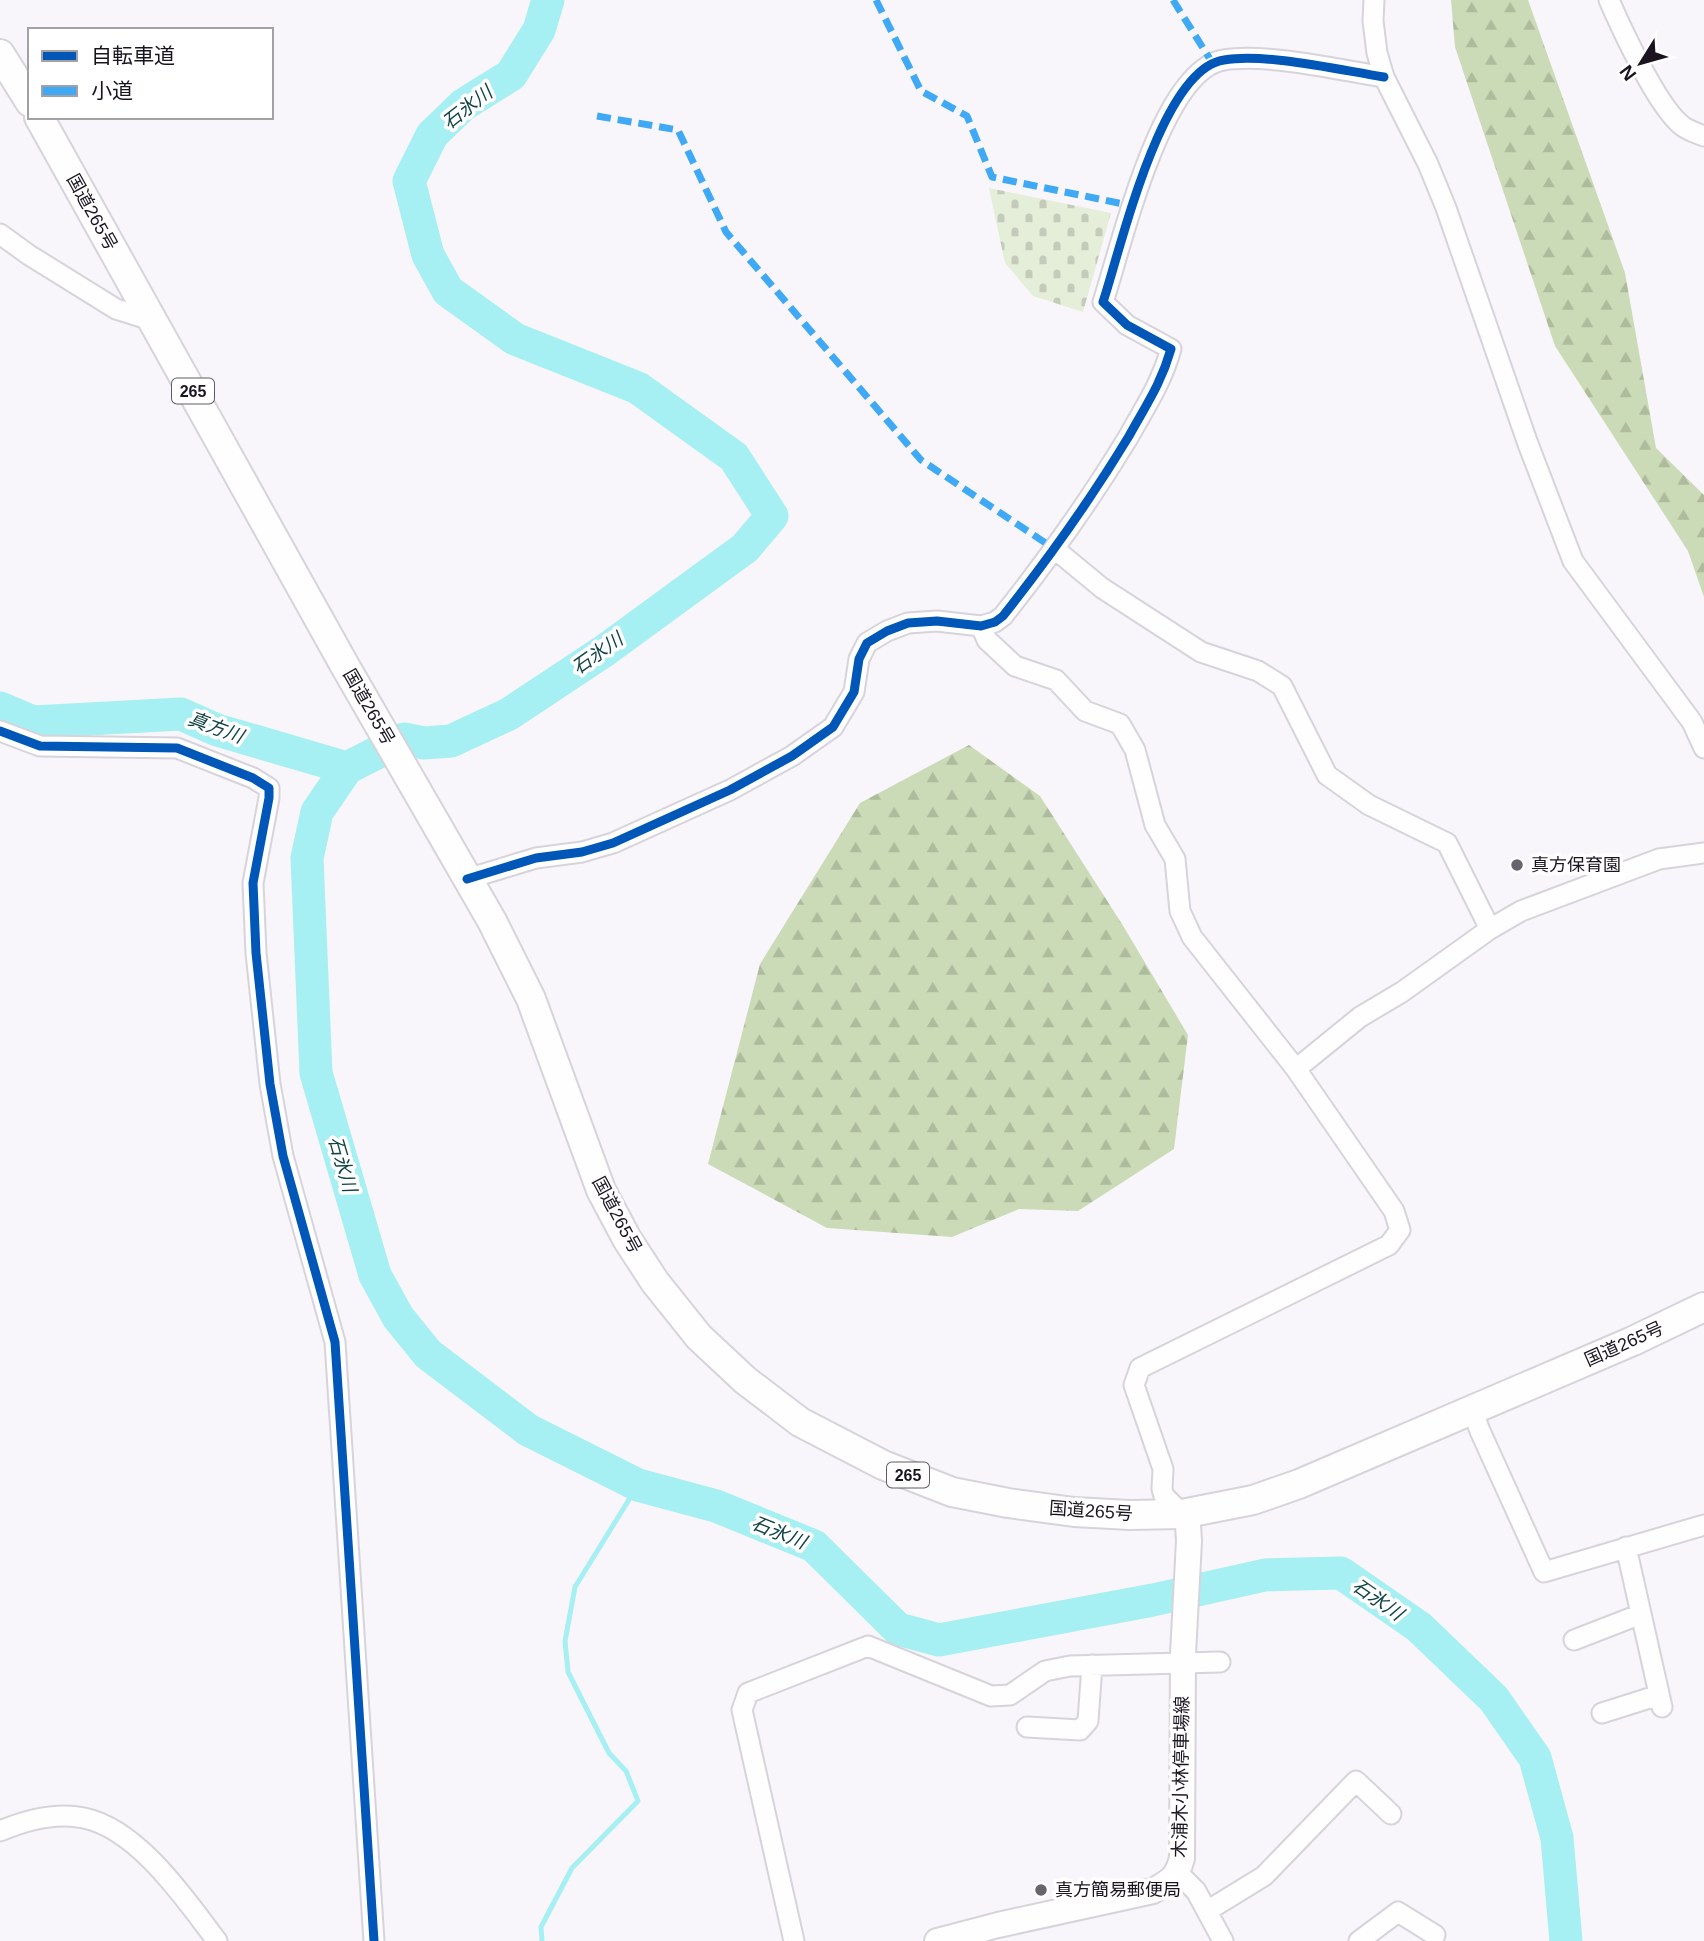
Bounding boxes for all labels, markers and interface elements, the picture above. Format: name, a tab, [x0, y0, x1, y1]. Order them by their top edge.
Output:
legend	[28, 28, 273, 119]
north arrow	[1606, 28, 1676, 98]
text: 自転車道	[91, 44, 175, 67]
text: N	[1615, 61, 1640, 85]
text: 小道	[91, 79, 133, 102]
water label: 石氷川	[438, 80, 498, 133]
street label: 国道265号	[63, 170, 121, 254]
road number: 265	[172, 378, 214, 404]
water label: 石氷川	[568, 627, 628, 678]
street label: 国道265号	[339, 666, 399, 748]
water label: 真方川	[185, 708, 248, 748]
place label: 真方保育園	[1531, 855, 1621, 875]
marker: 真方保育園	[1509, 857, 1525, 873]
water label: 石氷川	[325, 1134, 361, 1196]
street label: 国道265号	[588, 1173, 646, 1257]
street label: 国道265号	[1582, 1318, 1666, 1370]
road number: 265	[887, 1462, 929, 1488]
street label: 国道265号	[1048, 1498, 1134, 1524]
water label: 石氷川	[748, 1512, 811, 1554]
water label: 石氷川	[1348, 1574, 1409, 1626]
street label: 木浦木小林停車場線	[1170, 1696, 1192, 1858]
place label: 真方簡易郵便局	[1055, 1880, 1181, 1900]
marker: 真方簡易郵便局	[1033, 1882, 1049, 1898]

